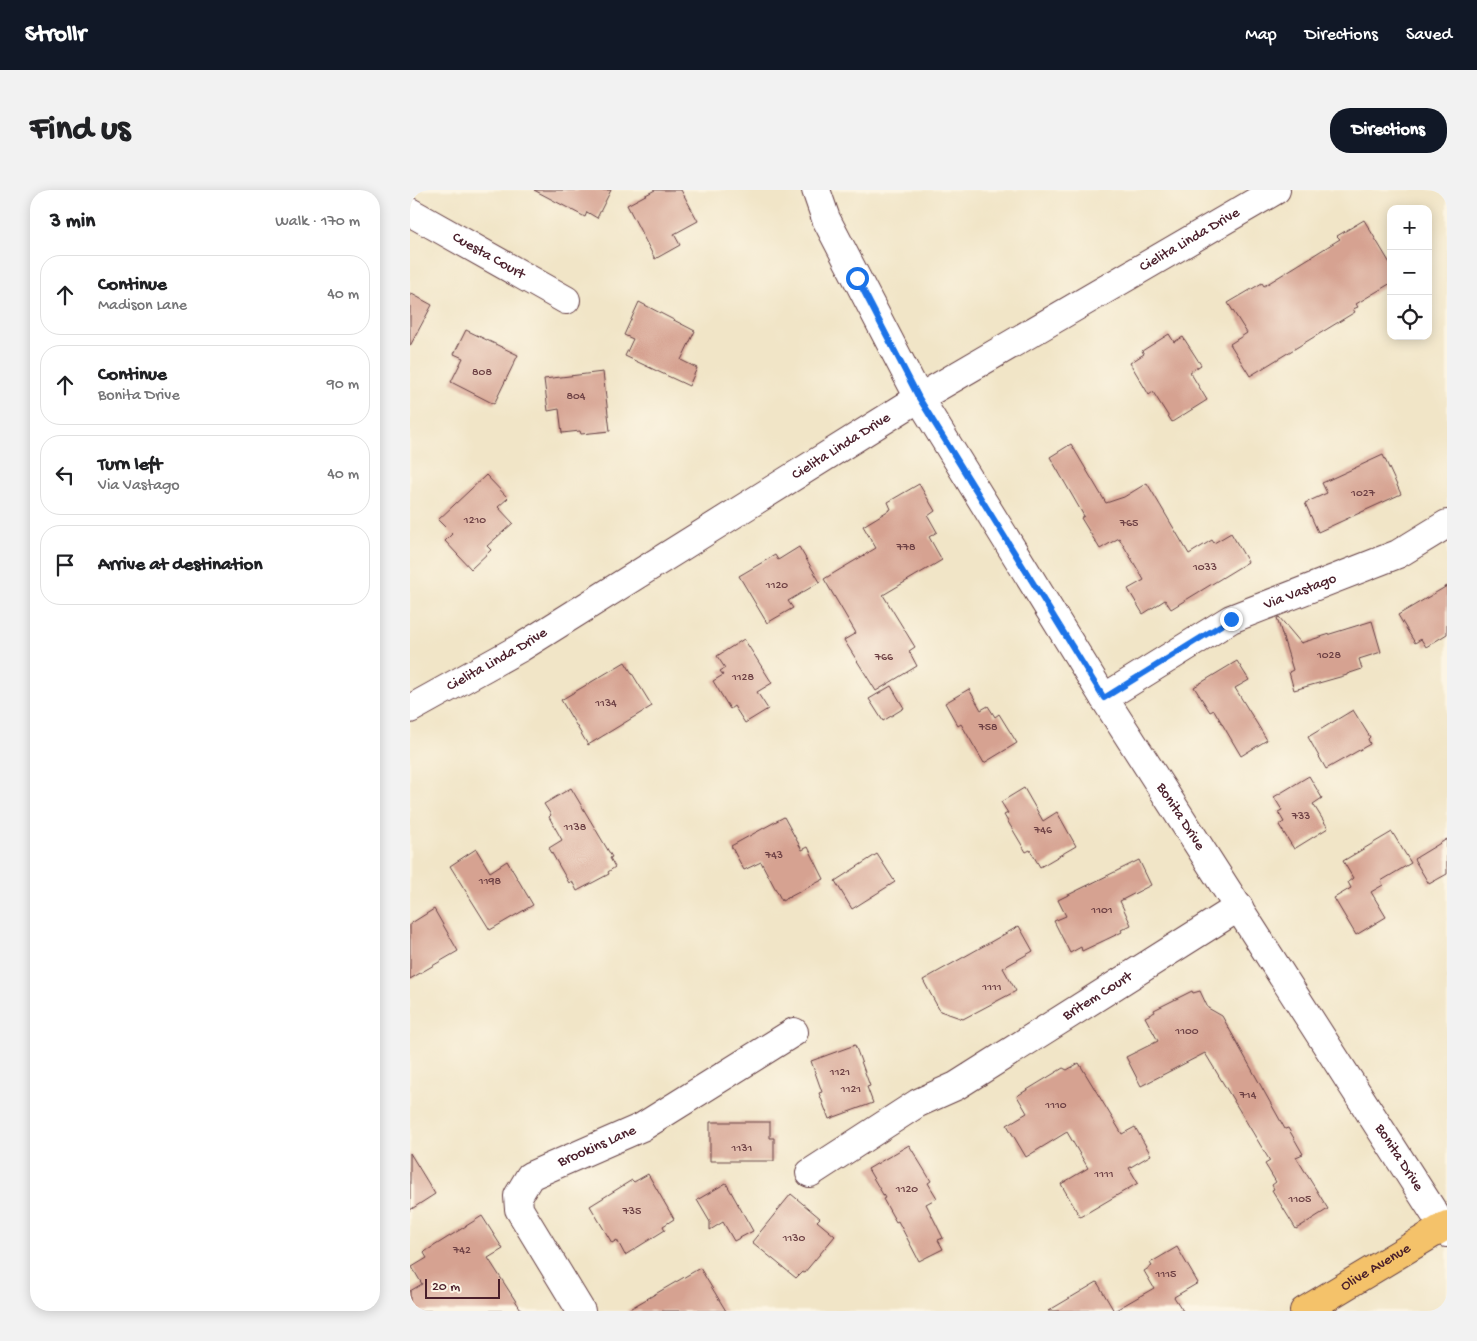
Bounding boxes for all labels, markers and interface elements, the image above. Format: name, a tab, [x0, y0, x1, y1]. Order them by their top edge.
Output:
text: Strollr	[25, 21, 86, 50]
text: Map	[1245, 25, 1277, 46]
text: Directions	[1305, 25, 1378, 46]
text: Saved	[1406, 25, 1452, 46]
button: Directions	[1330, 108, 1447, 153]
text: Find us	[30, 110, 130, 151]
street label: Cielita Linda Drive	[1136, 204, 1243, 276]
map controls	[1387, 205, 1432, 340]
button: +	[1387, 205, 1432, 250]
text: 3 min	[50, 210, 95, 235]
text: Walk · 170 m	[275, 213, 360, 232]
street label: Cuesta Court	[449, 229, 530, 285]
button: −	[1387, 250, 1432, 295]
route start	[846, 267, 869, 290]
text: Continue	[98, 274, 167, 297]
icon: ahead	[51, 281, 79, 309]
text: 40 m	[327, 286, 359, 305]
button: locate	[1387, 295, 1432, 340]
text: Madison Lane	[98, 297, 187, 316]
text: Continue	[98, 364, 167, 387]
house number: 808	[472, 366, 492, 380]
icon: ahead	[51, 371, 79, 399]
text: 90 m	[327, 376, 359, 395]
text: Bonita Drive	[98, 387, 180, 406]
house number: 804	[566, 390, 586, 404]
street label: Cielita Linda Drive	[789, 409, 894, 484]
text: Turn left	[98, 454, 162, 477]
icon: left	[51, 461, 79, 489]
text: 40 m	[327, 466, 359, 485]
text: Via Vastago	[98, 477, 180, 496]
house number: 1027	[1350, 487, 1376, 501]
house number: 1210	[463, 514, 486, 528]
house number: 765	[1119, 517, 1138, 531]
house number: 778	[895, 541, 916, 555]
icon: arrive	[51, 551, 79, 579]
text: Arrive at destination	[98, 554, 262, 577]
house number: 1033	[1192, 561, 1217, 575]
street label: Via Vastago	[1261, 570, 1339, 615]
house number: 1120	[765, 579, 788, 593]
route end	[1220, 608, 1243, 631]
street label: Cielita Linda Drive	[444, 624, 551, 696]
house number: 1028	[1316, 649, 1341, 663]
house number: 766	[874, 651, 894, 665]
house number: 1128	[731, 671, 754, 685]
house number: 1134	[594, 697, 617, 711]
house number: 758	[977, 721, 998, 735]
street label: Bonita Drive	[1151, 779, 1209, 854]
house number: 733	[1291, 810, 1310, 824]
house number: 1138	[563, 821, 587, 835]
house number: 746	[1033, 824, 1053, 838]
house number: 743	[764, 849, 783, 863]
house number: 1198	[478, 875, 502, 889]
house number: 1101	[1090, 904, 1113, 918]
street label: Britem Court	[1059, 967, 1137, 1026]
house number: 1111	[981, 981, 1002, 995]
house number: 1100	[1174, 1025, 1199, 1039]
house number: 1121	[829, 1066, 850, 1080]
house number: 1121	[840, 1083, 861, 1097]
house number: 714	[1239, 1089, 1257, 1103]
house number: 1110	[1044, 1099, 1067, 1113]
street label: Bonita Drive	[1370, 1120, 1427, 1195]
street label: Brookins Lane	[554, 1122, 639, 1172]
house number: 1131	[731, 1142, 753, 1156]
house number: 1111	[1093, 1168, 1114, 1182]
house number: 1120	[895, 1183, 918, 1197]
house number: 1105	[1288, 1193, 1311, 1207]
house number: 735	[622, 1205, 641, 1219]
house number: 1130	[782, 1232, 806, 1246]
street label: Olive Avenue	[1338, 1240, 1415, 1296]
house number: 742	[452, 1244, 471, 1258]
house number: 1115	[1155, 1268, 1176, 1282]
scale bar	[425, 1276, 500, 1299]
text: 20 m	[432, 1279, 460, 1296]

